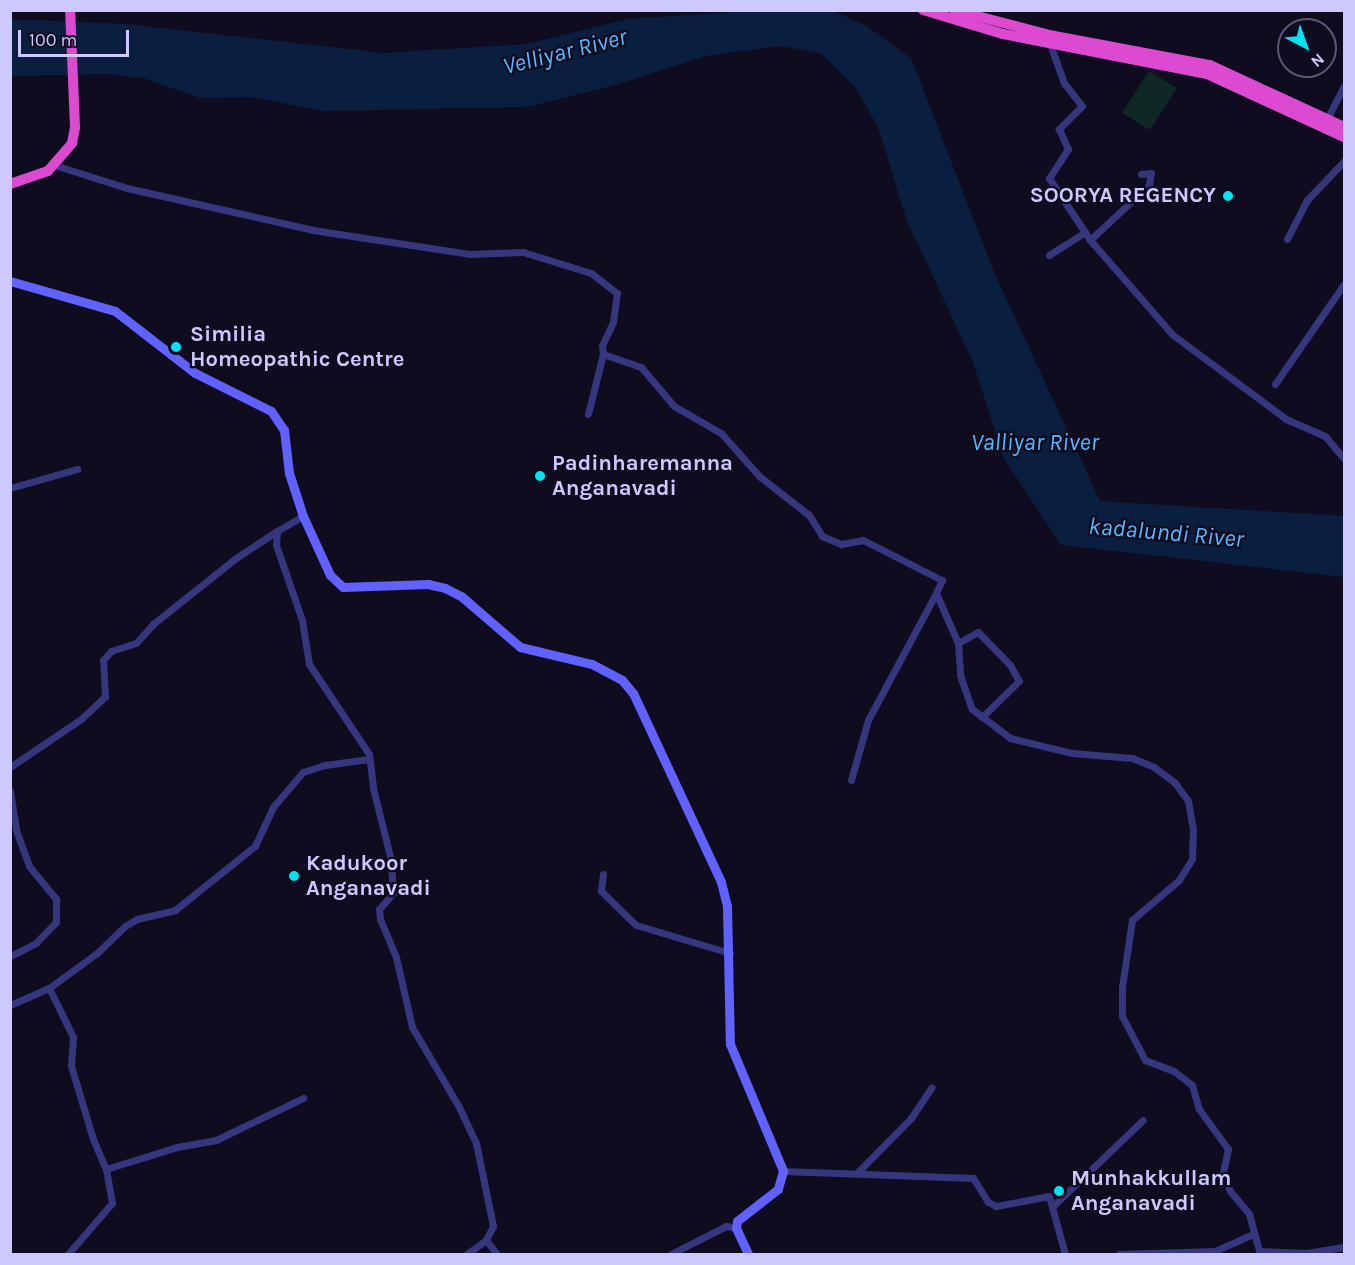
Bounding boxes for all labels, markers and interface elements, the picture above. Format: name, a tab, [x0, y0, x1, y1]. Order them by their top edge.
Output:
scale bar	[21, 18, 132, 56]
north arrow	[1277, 18, 1337, 78]
water label: Velliyar River	[500, 23, 630, 81]
text: 100 m	[29, 29, 77, 51]
text: N	[1307, 50, 1328, 71]
place label: SOORYA REGENCY	[1030, 183, 1216, 209]
marker: SOORYA REGENCY	[1221, 189, 1235, 203]
place label: Similia Homeopathic Centre	[190, 321, 404, 372]
marker: Similia Homeopathic Centre	[167, 338, 185, 356]
water label: Valliyar River	[971, 429, 1099, 457]
place label: Padinharemanna Anganavadi	[552, 450, 733, 502]
marker: Padinharemanna Anganavadi	[533, 469, 547, 483]
water label: kadalundi River	[1087, 512, 1245, 554]
place label: Kadukoor Anganavadi	[306, 850, 431, 902]
marker: Kadukoor Anganavadi	[287, 869, 301, 883]
place label: Munhakkullam Anganavadi	[1071, 1165, 1231, 1216]
marker: Munhakkullam Anganavadi	[1052, 1184, 1066, 1198]

